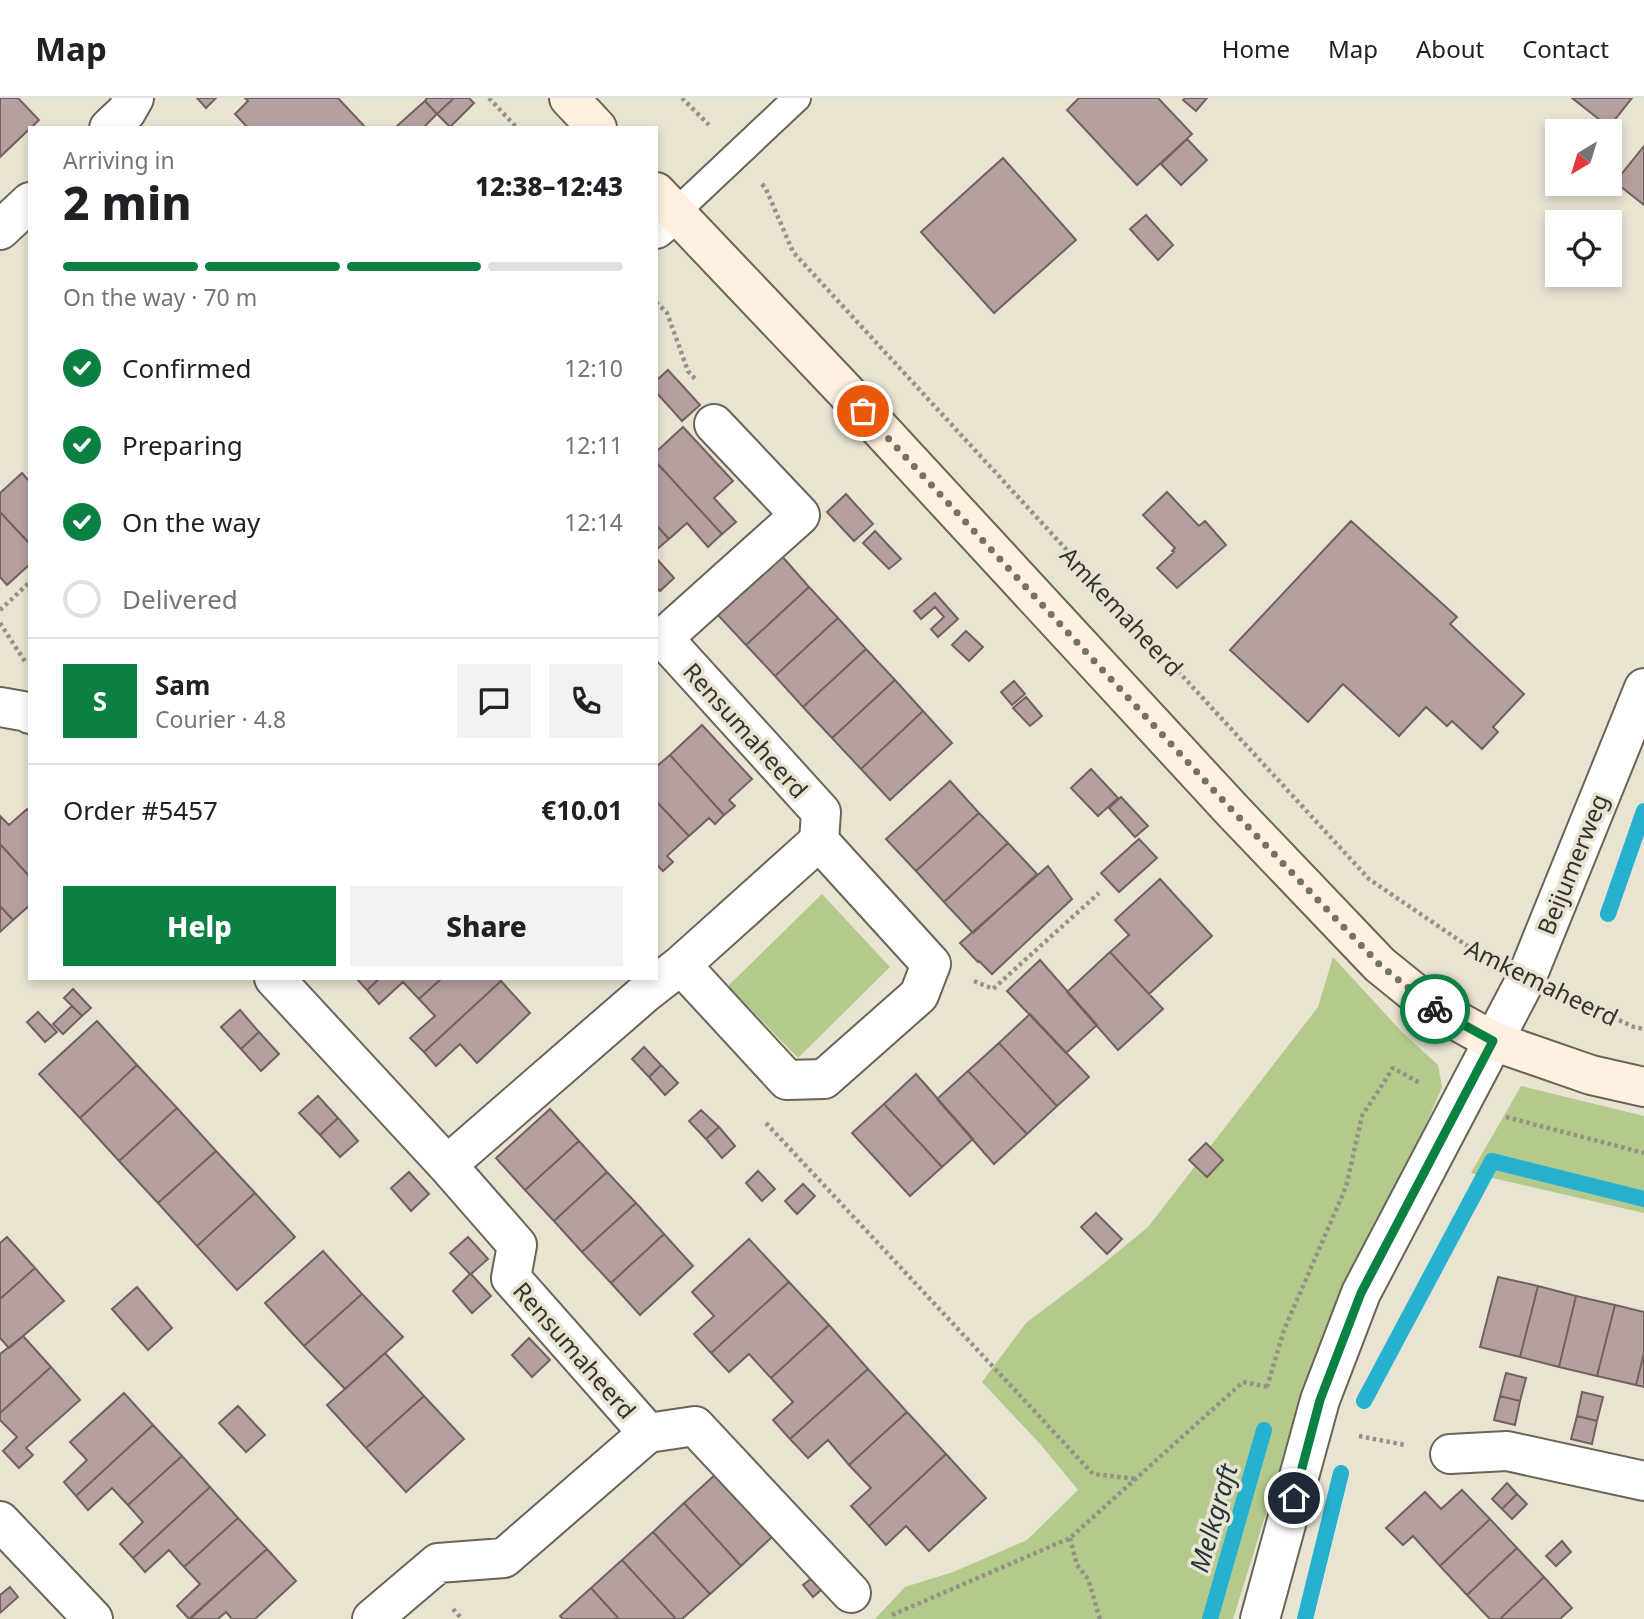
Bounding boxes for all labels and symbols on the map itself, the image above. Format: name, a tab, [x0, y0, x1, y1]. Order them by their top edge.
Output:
north arrow	[1545, 119, 1622, 196]
pin	[833, 381, 893, 441]
street label: Amkemaheerd	[1053, 539, 1191, 683]
street label: Rensumaheerd	[676, 655, 816, 805]
street label: Beijumerweg	[1529, 789, 1615, 939]
street label: Amkemaheerd	[1460, 931, 1624, 1033]
courier	[1400, 974, 1470, 1044]
street label: Rensumaheerd	[506, 1274, 644, 1426]
water label: Melkgraft	[1180, 1458, 1246, 1576]
pin	[1264, 1468, 1324, 1528]

